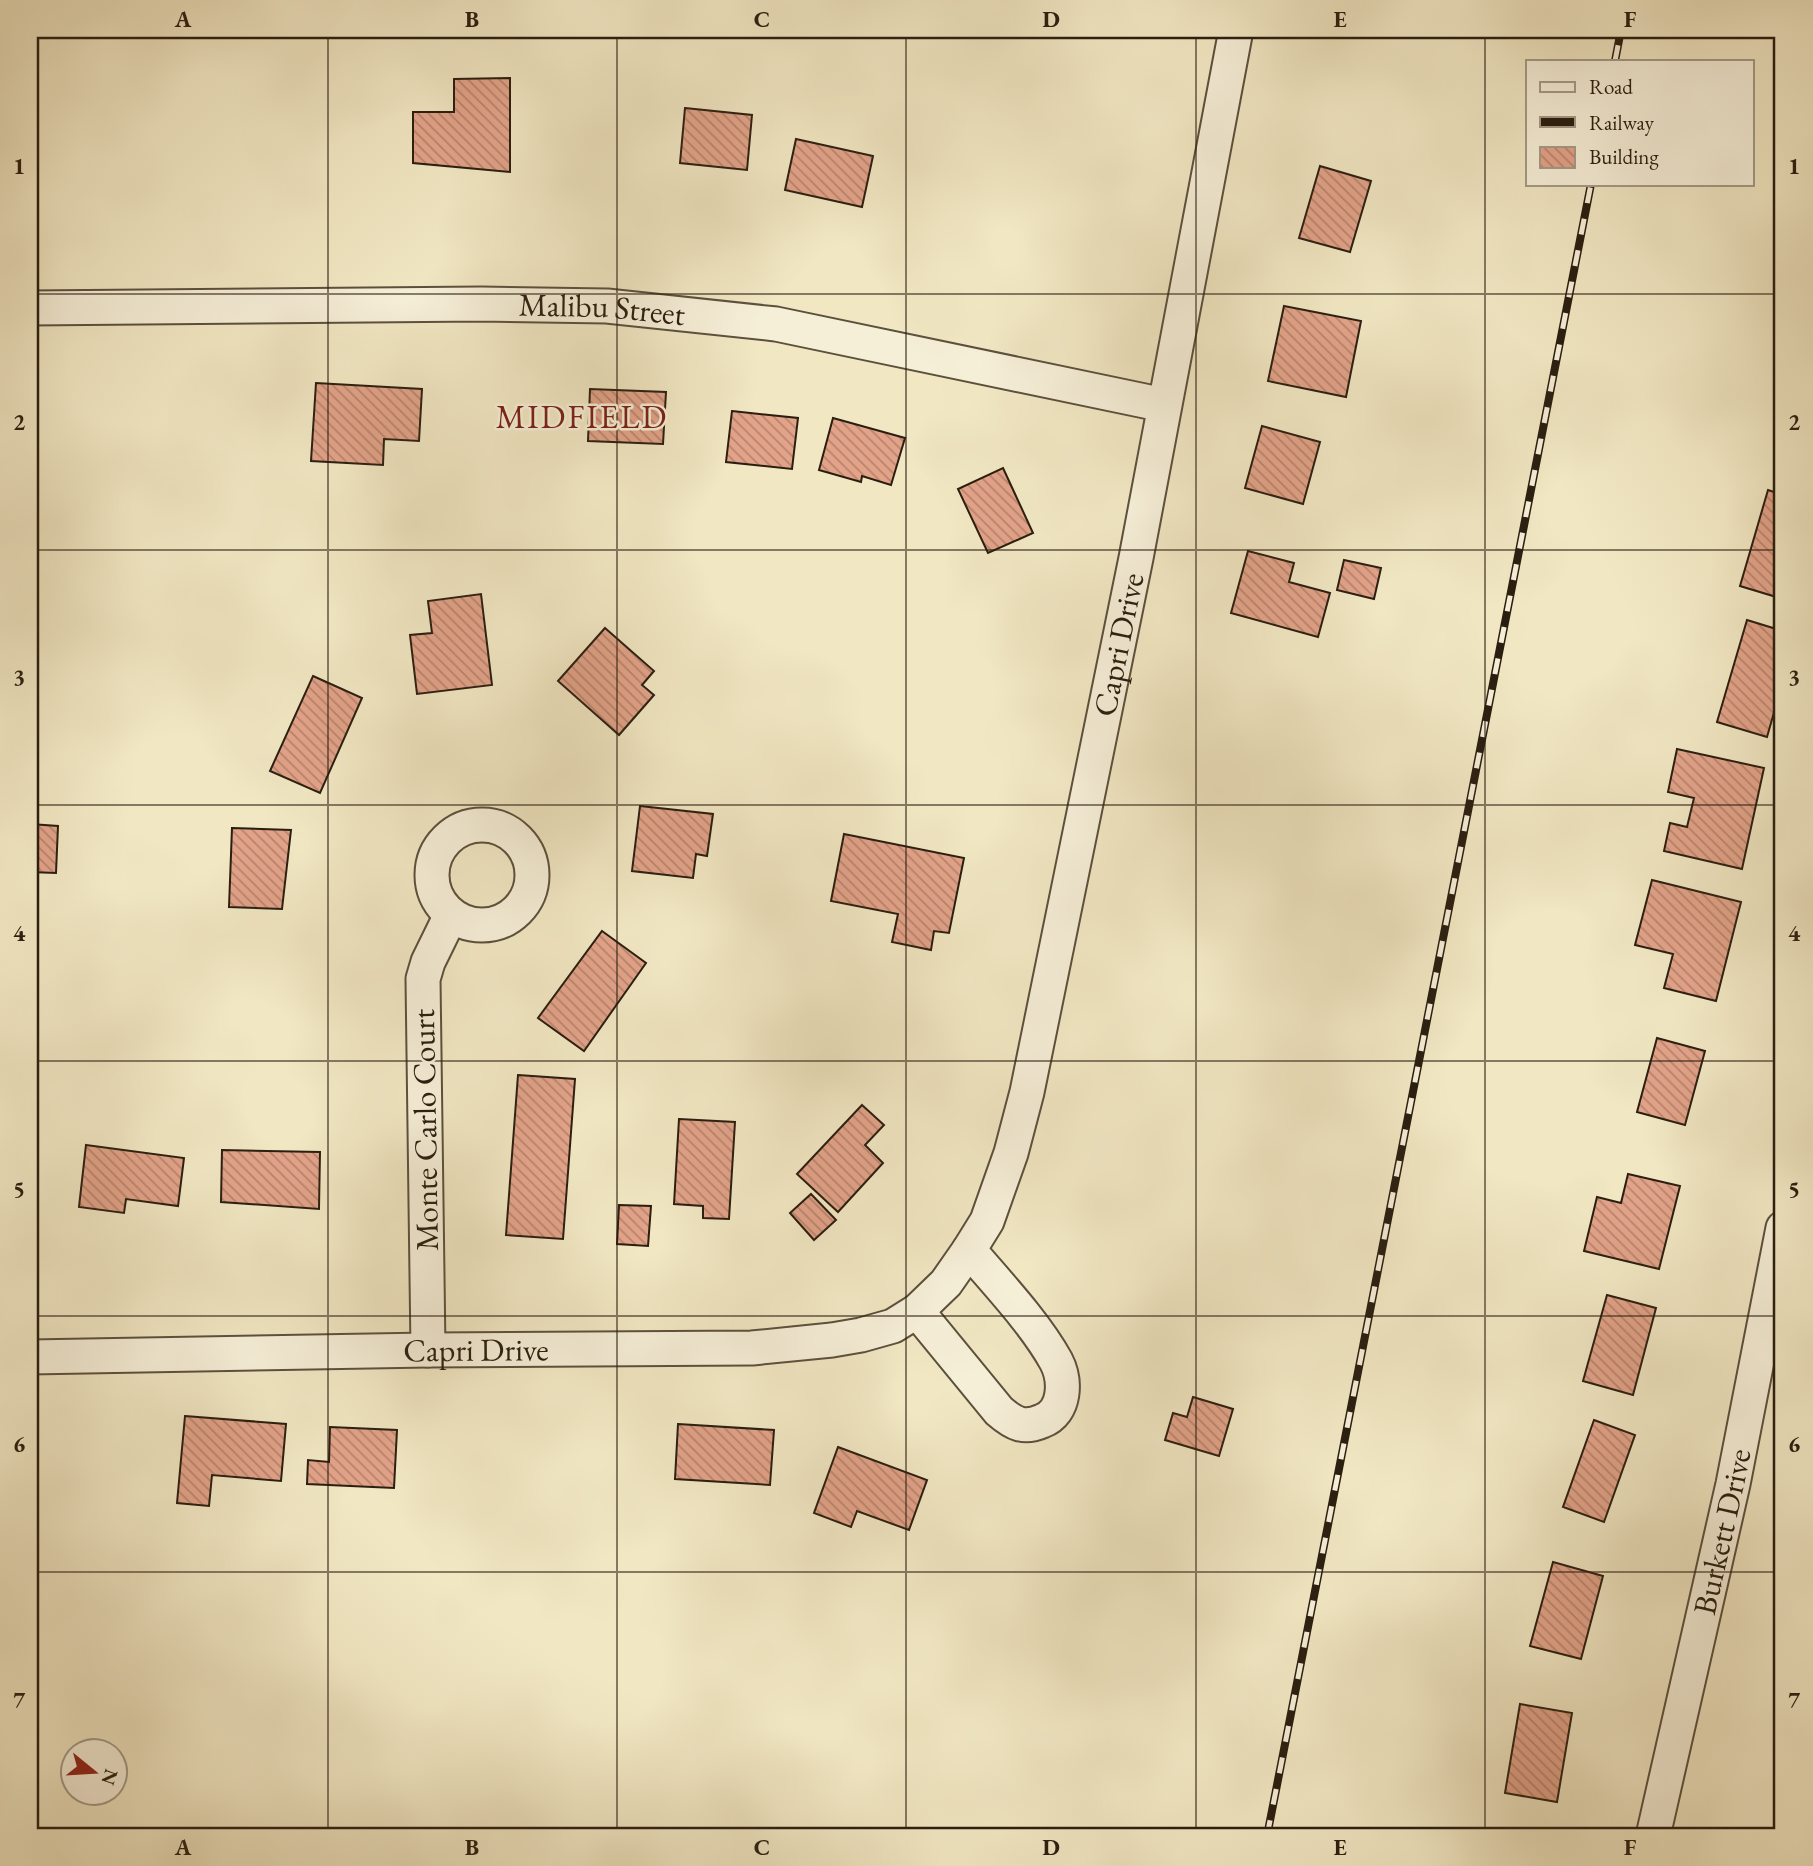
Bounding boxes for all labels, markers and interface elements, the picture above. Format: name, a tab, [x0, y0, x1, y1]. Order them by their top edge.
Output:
text: A	[174, 4, 192, 34]
text: B	[465, 4, 479, 34]
text: C	[754, 4, 770, 34]
text: D	[1042, 4, 1060, 34]
text: E	[1333, 4, 1347, 34]
text: F	[1624, 4, 1637, 34]
legend	[1526, 60, 1754, 186]
text: Road	[1589, 73, 1633, 100]
text: Railway	[1589, 109, 1655, 136]
text: Building	[1589, 143, 1659, 170]
text: 1	[13, 151, 25, 181]
text: 1	[1788, 151, 1800, 181]
street label: Malibu Street	[518, 284, 687, 335]
district label: MIDFIELD	[496, 395, 668, 438]
text: 2	[13, 407, 25, 437]
text: 2	[1788, 407, 1800, 437]
street label: Capri Drive	[1083, 569, 1153, 720]
text: 3	[13, 662, 25, 692]
text: 3	[1788, 662, 1800, 692]
text: 4	[13, 918, 26, 948]
text: 4	[1788, 918, 1801, 948]
street label: Monte Carlo Court	[402, 1009, 448, 1251]
text: 5	[13, 1174, 25, 1204]
text: 5	[1788, 1174, 1800, 1204]
street label: Capri Drive	[403, 1328, 549, 1371]
text: 6	[13, 1429, 25, 1459]
text: 6	[1788, 1429, 1800, 1459]
street label: Burkett Drive	[1683, 1445, 1760, 1619]
text: 7	[13, 1685, 26, 1715]
text: 7	[1788, 1685, 1801, 1715]
north arrow	[60, 1736, 130, 1806]
text: N	[95, 1766, 124, 1789]
text: A	[174, 1832, 192, 1862]
text: B	[465, 1832, 479, 1862]
text: C	[754, 1832, 770, 1862]
text: D	[1042, 1832, 1060, 1862]
text: E	[1333, 1832, 1347, 1862]
text: F	[1624, 1832, 1637, 1862]

